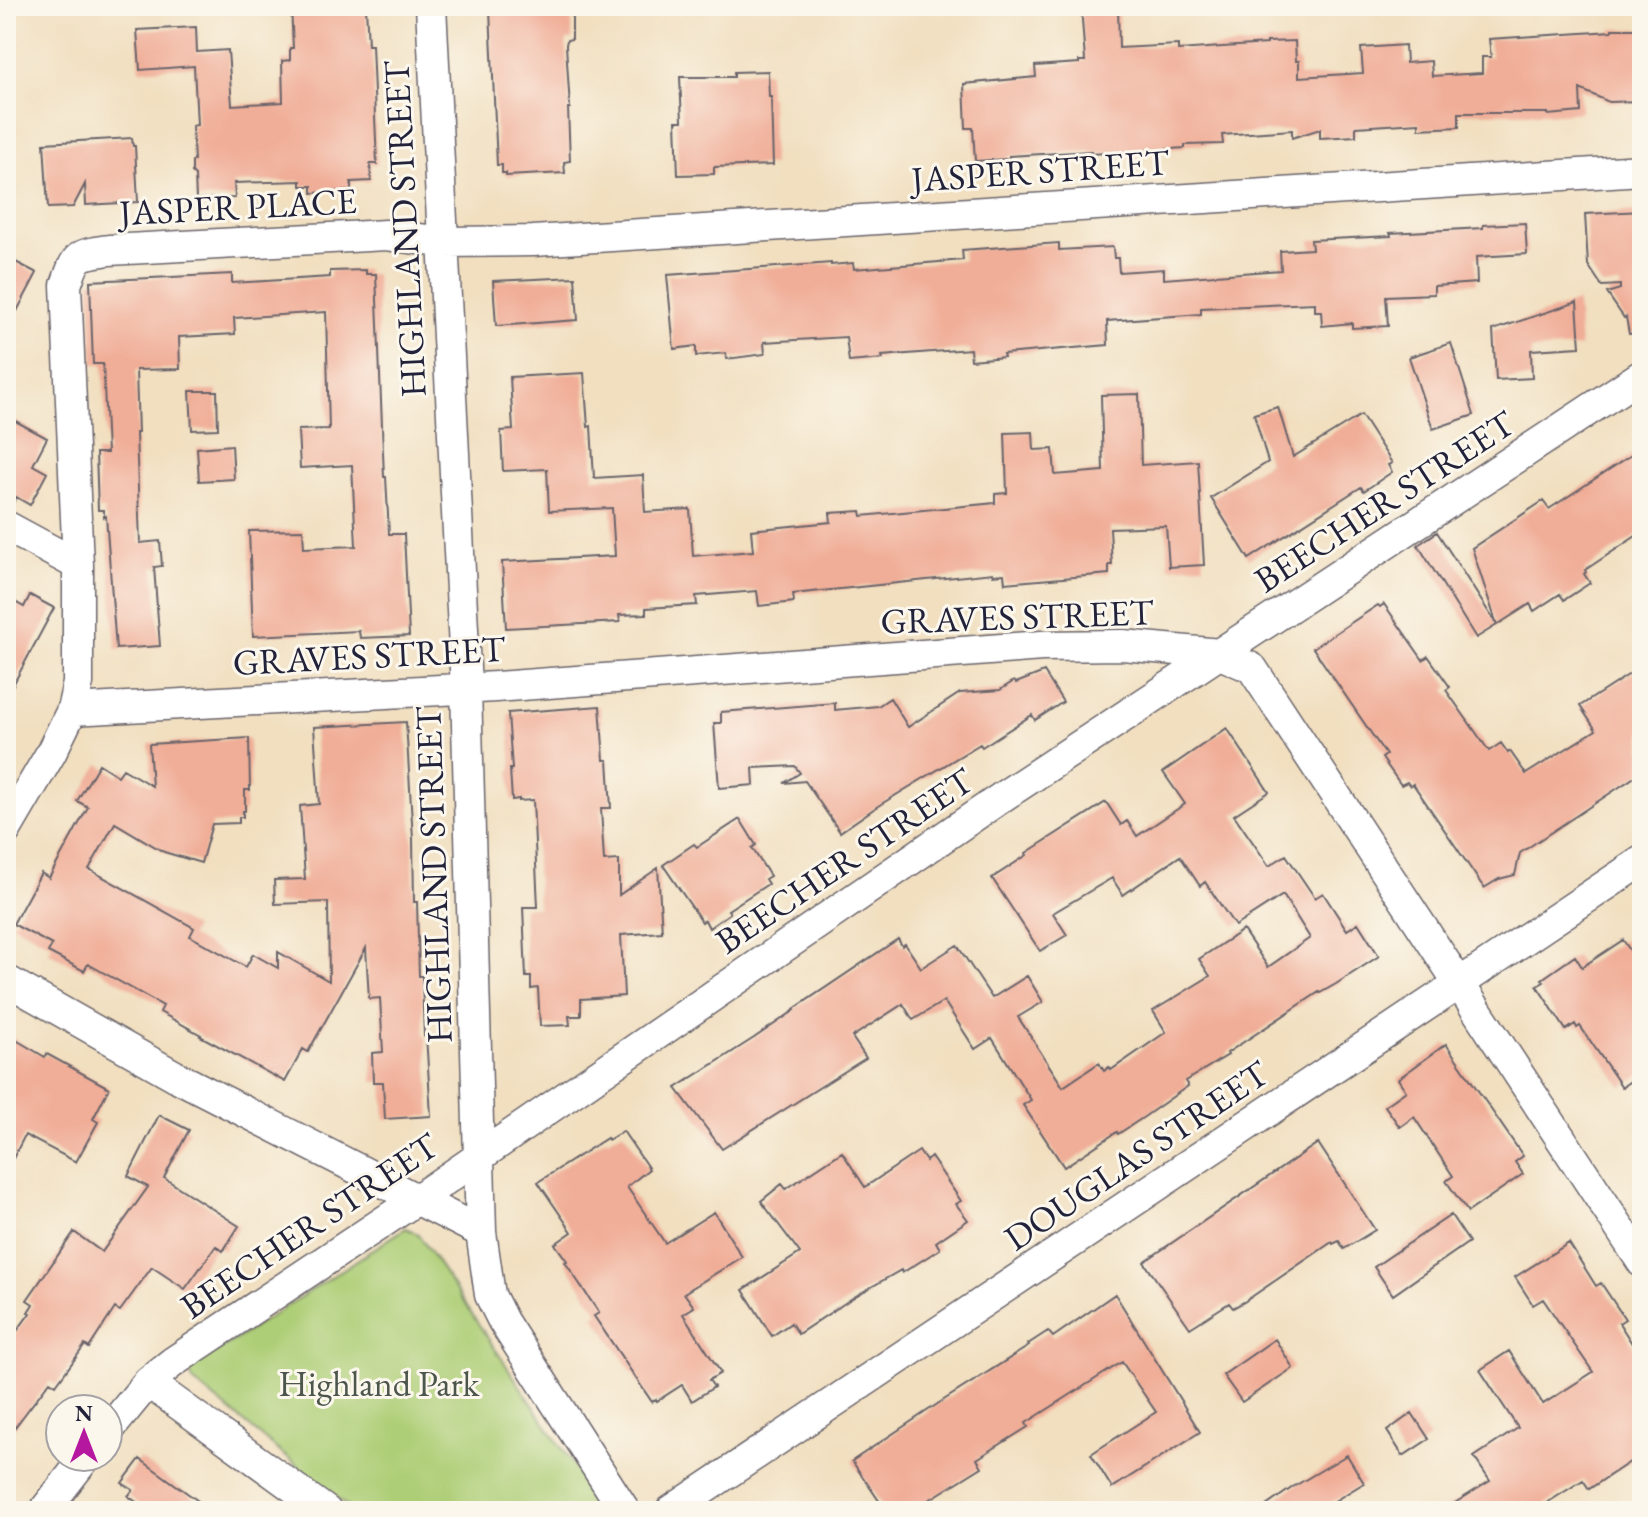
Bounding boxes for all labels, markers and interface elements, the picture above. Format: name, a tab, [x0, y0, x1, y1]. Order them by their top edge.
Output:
street label: HIGHLAND STREET	[372, 59, 437, 398]
street label: JASPER STREET	[907, 138, 1171, 203]
street label: JASPER PLACE	[115, 177, 358, 236]
street label: BEECHER STREET	[1245, 399, 1524, 603]
street label: GRAVES STREET	[880, 588, 1155, 645]
street label: GRAVES STREET	[232, 625, 507, 686]
street label: HIGHLAND STREET	[404, 705, 463, 1044]
street label: BEECHER STREET	[706, 756, 983, 964]
street label: DOUGLAS STREET	[995, 1049, 1278, 1261]
street label: BEECHER STREET	[171, 1121, 448, 1329]
park label: Highland Park	[279, 1360, 481, 1407]
north arrow	[44, 1393, 124, 1473]
text: N	[75, 1399, 93, 1428]

